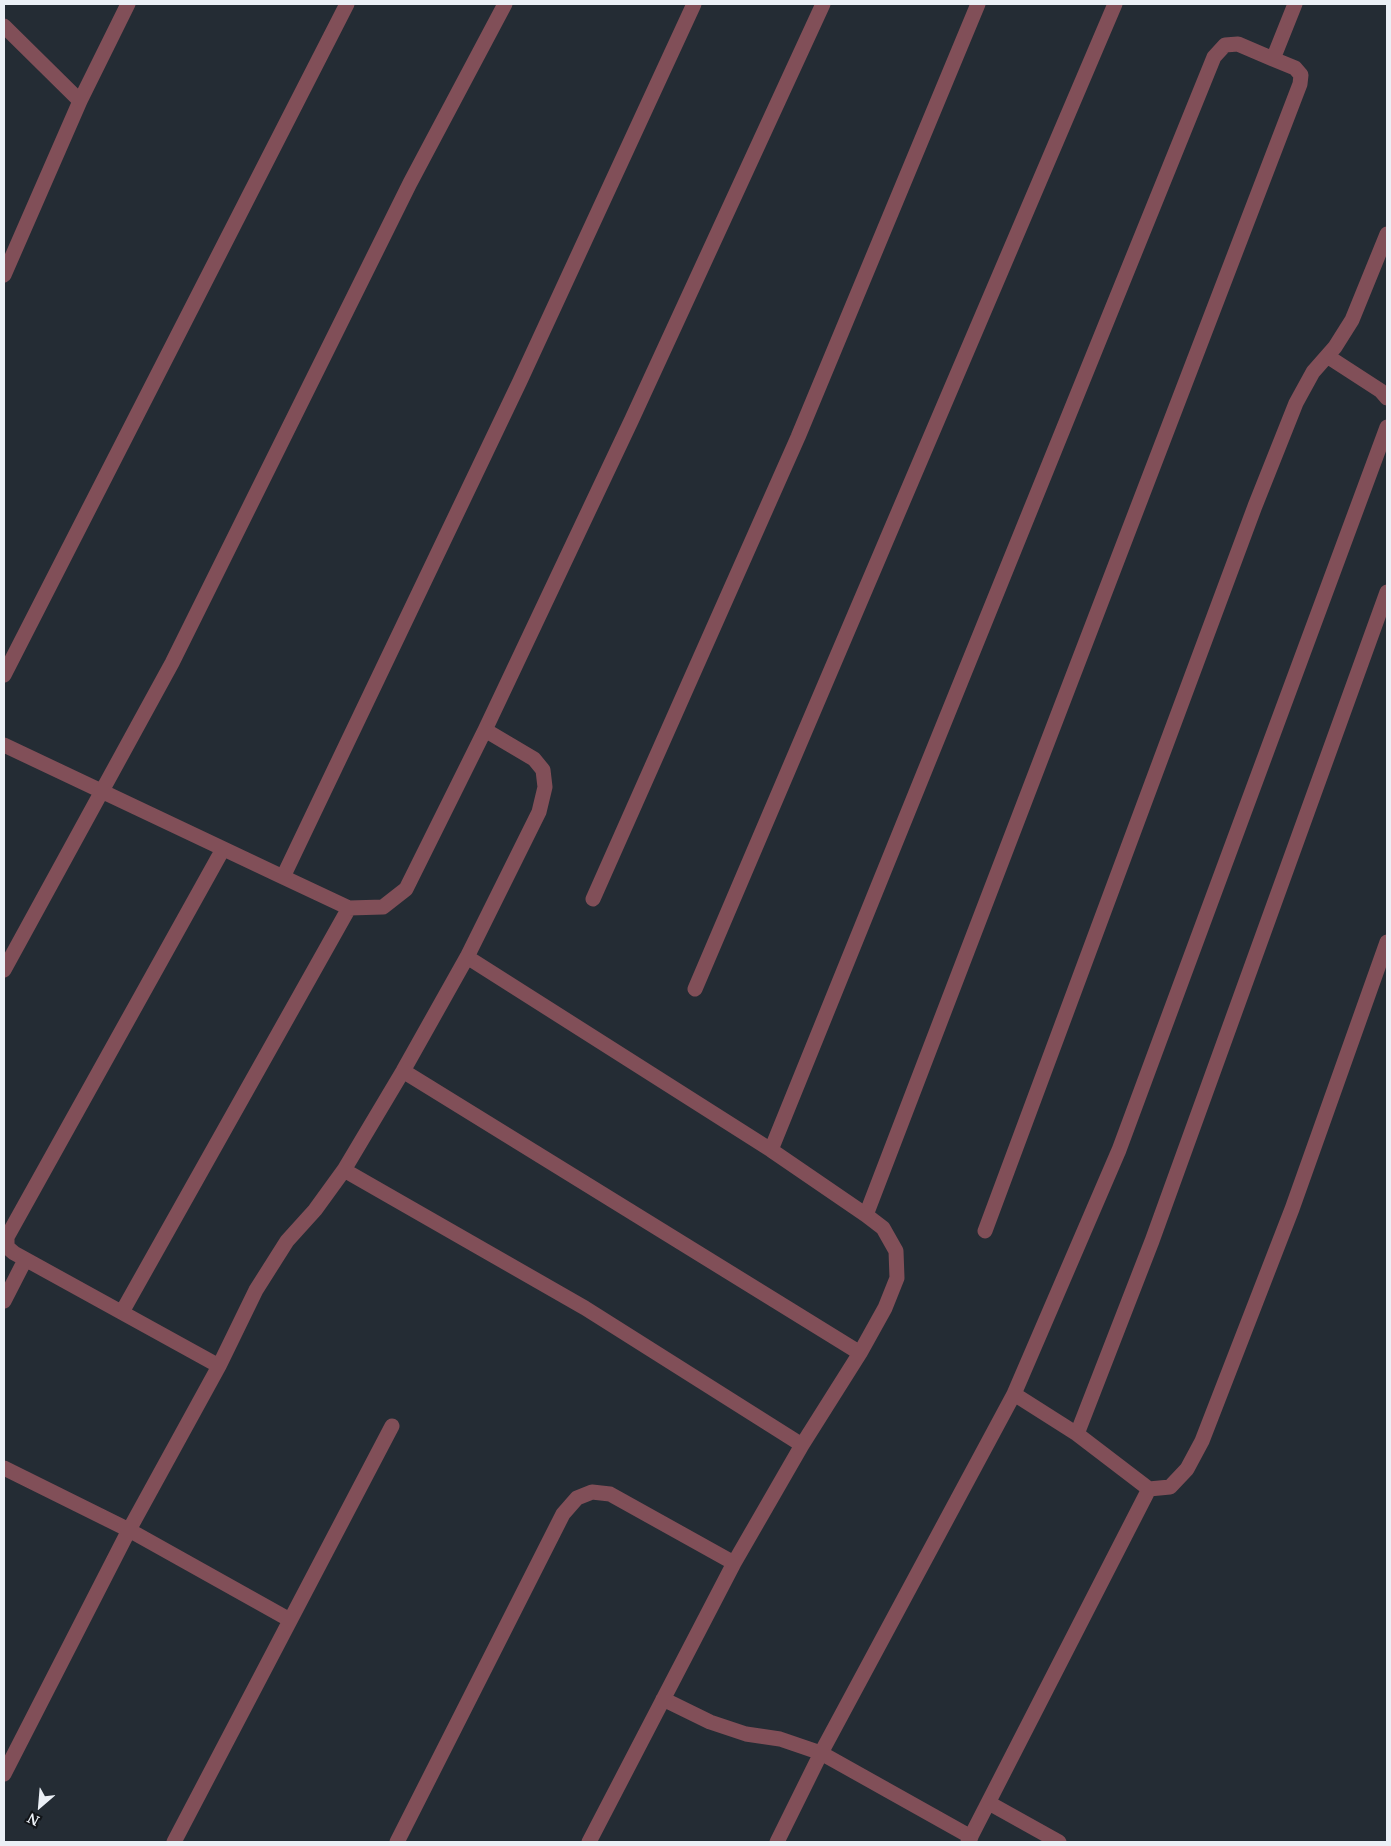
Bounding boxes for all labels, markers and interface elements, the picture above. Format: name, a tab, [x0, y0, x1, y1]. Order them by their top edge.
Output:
north arrow	[15, 1781, 65, 1831]
text: N	[24, 1809, 42, 1831]

